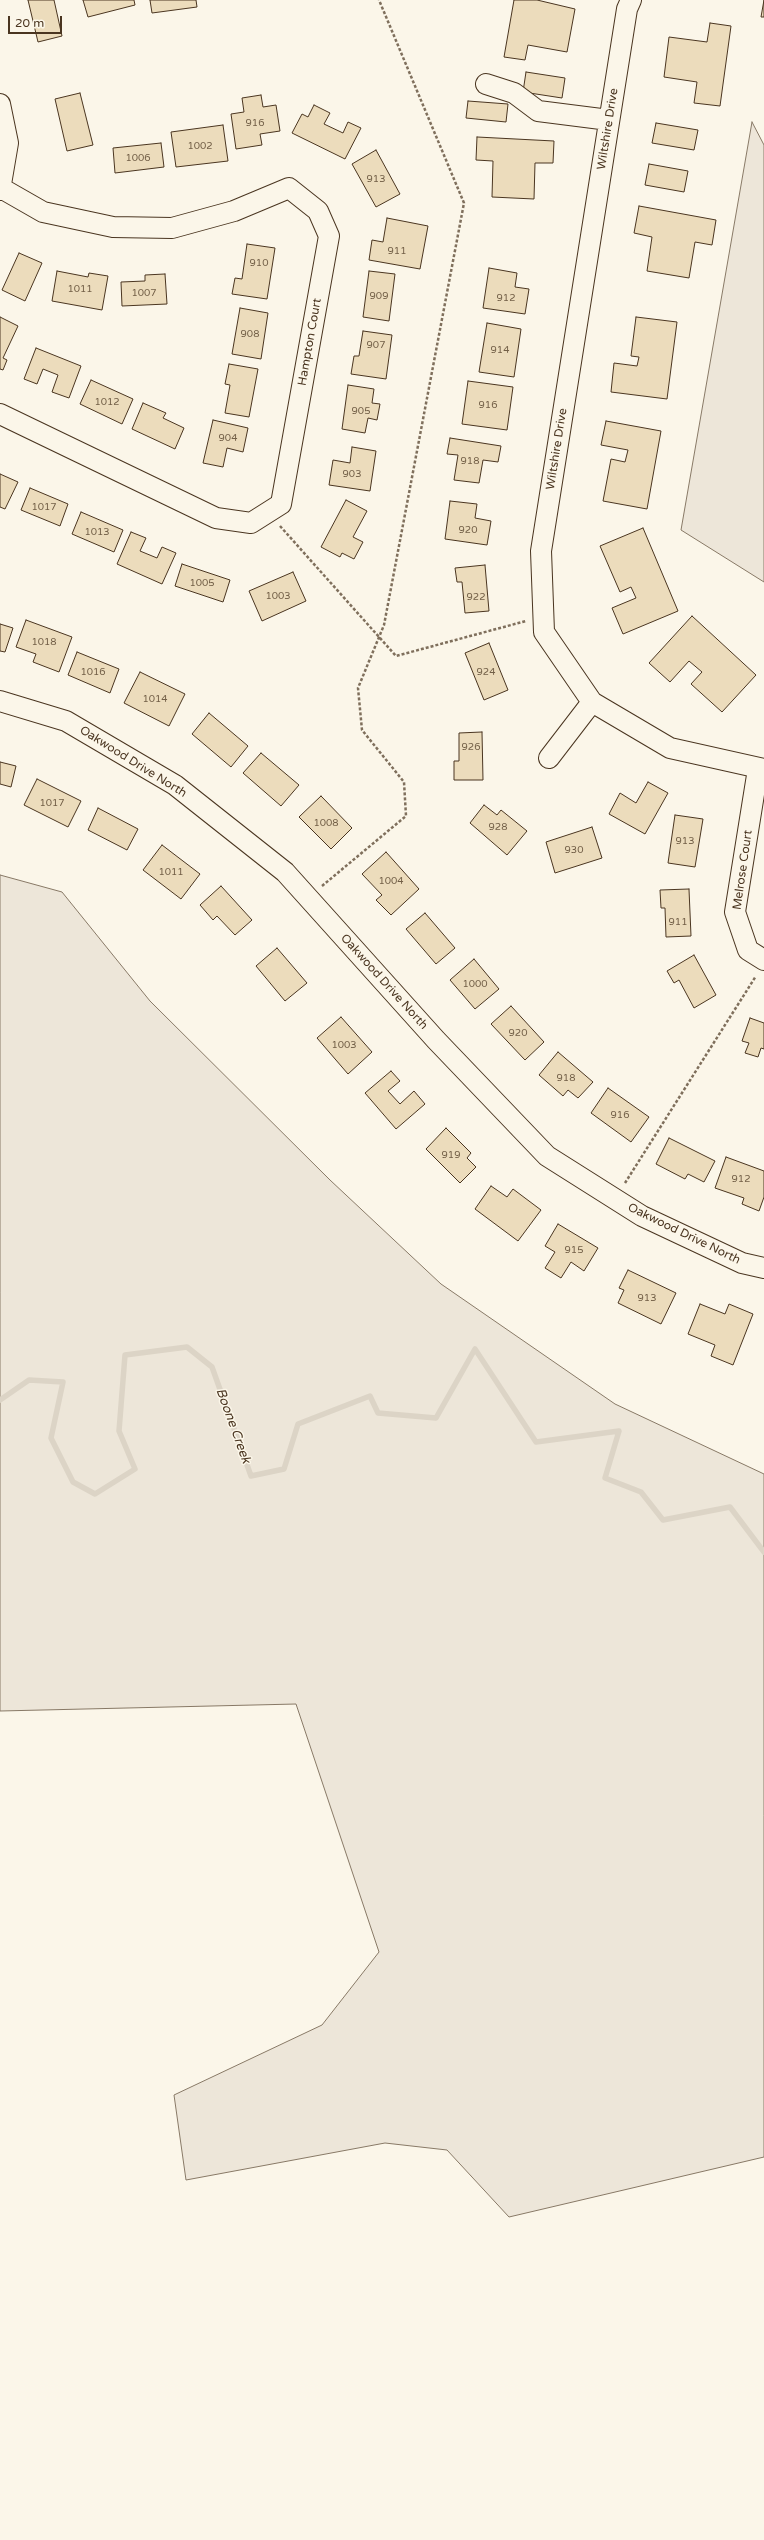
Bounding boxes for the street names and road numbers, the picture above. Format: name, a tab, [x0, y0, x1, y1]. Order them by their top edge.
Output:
street label: Wiltshire Drive	[594, 87, 622, 171]
street label: Hampton Court	[295, 297, 325, 387]
street label: Wiltshire Drive	[543, 407, 571, 491]
street label: Oakwood Drive North	[77, 723, 189, 801]
street label: Melrose Court	[730, 829, 756, 911]
street label: Oakwood Drive North	[337, 931, 431, 1033]
street label: Oakwood Drive North	[625, 1200, 743, 1268]

